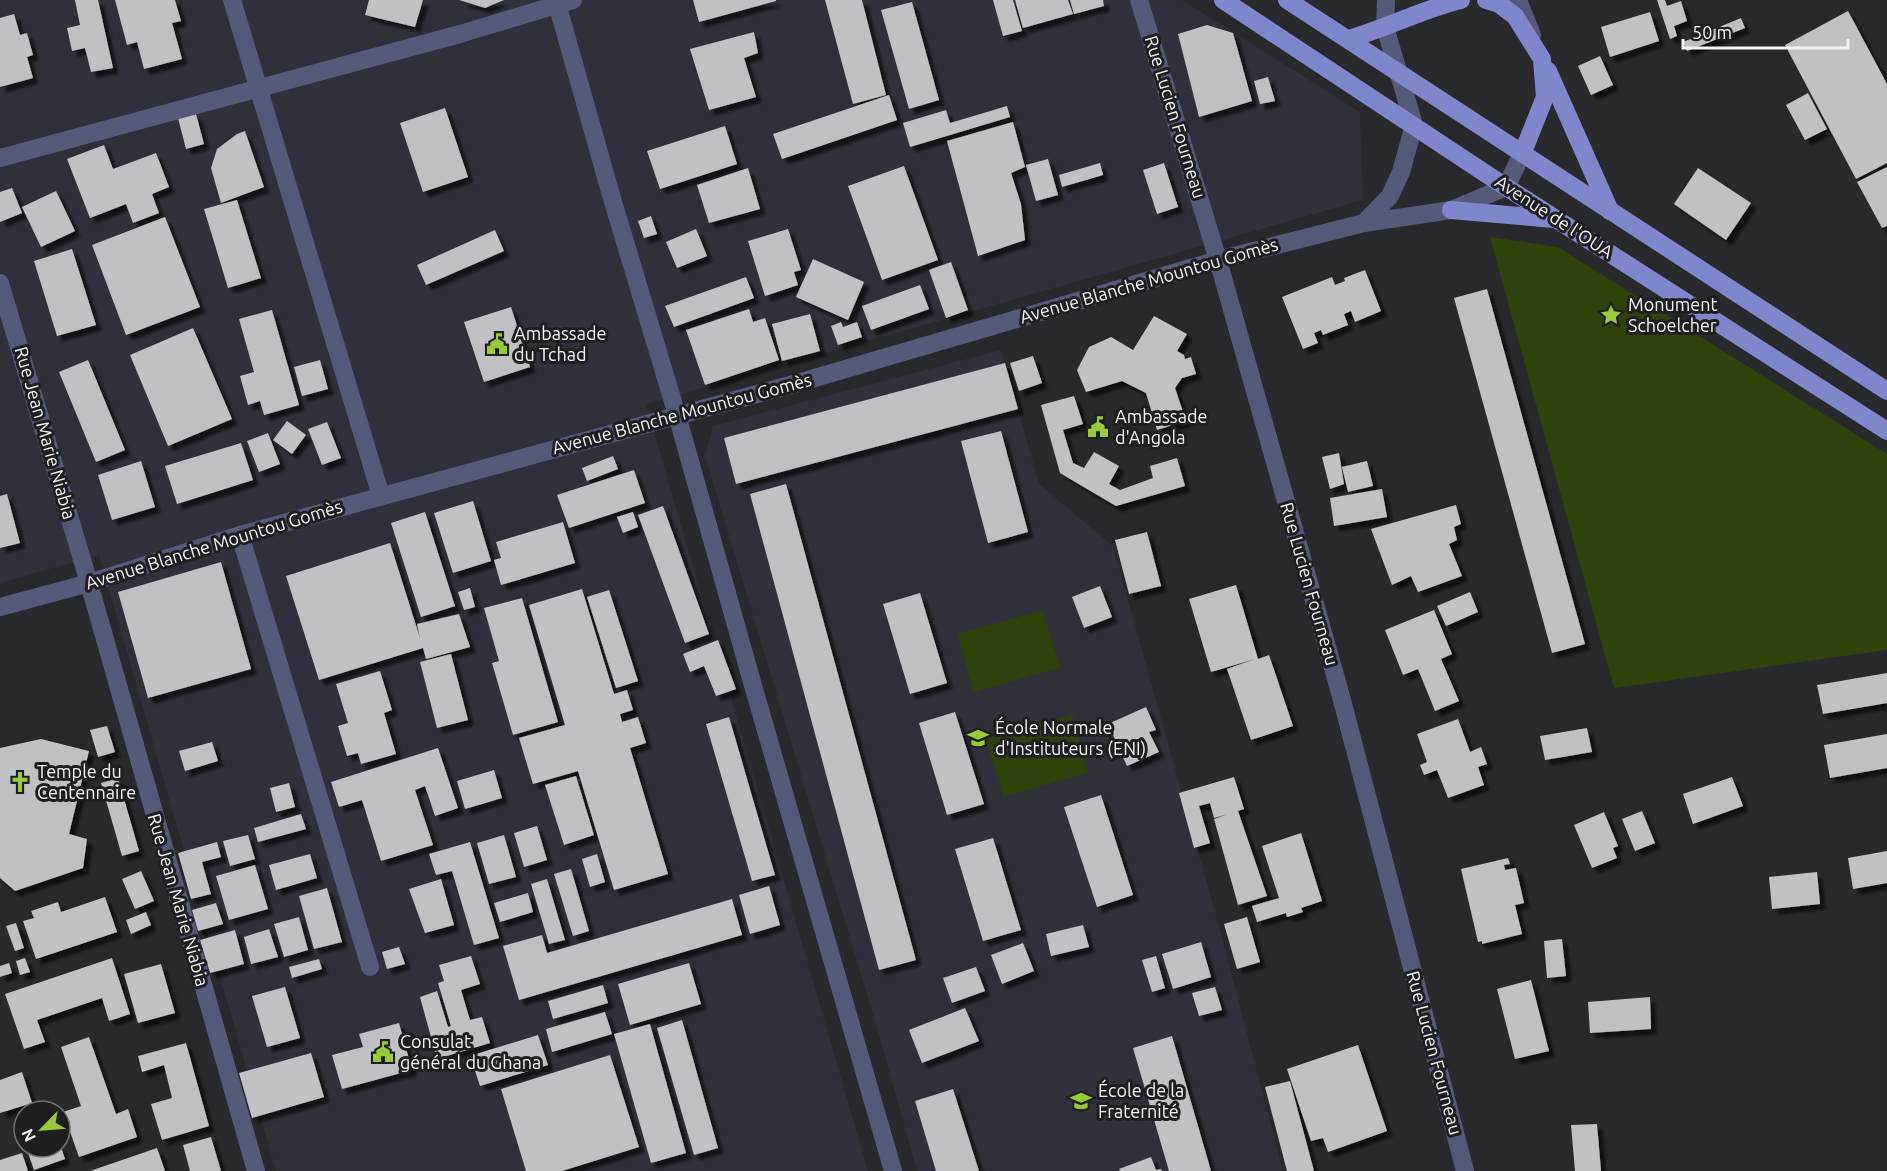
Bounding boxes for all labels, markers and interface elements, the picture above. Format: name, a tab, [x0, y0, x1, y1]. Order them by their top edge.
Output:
scale bar	[1683, 12, 1848, 50]
text: 50 m	[1692, 22, 1732, 42]
street label: Rue Lucien Fourneau	[1142, 33, 1210, 200]
street label: Avenue de l'OUA	[1492, 171, 1617, 262]
street label: Avenue Blanche Mountou Gomès	[1017, 233, 1280, 327]
place label: Monument Schoelcher	[1628, 294, 1718, 335]
place icon: Monument Schoelcher	[1599, 303, 1623, 327]
place label: Ambassade du Tchad	[514, 323, 606, 364]
public building icon: Ambassade du Tchad	[485, 332, 509, 356]
street label: Rue Jean Marie Niabia	[12, 344, 80, 521]
street label: Avenue Blanche Mountou Gomès	[550, 369, 814, 457]
place label: Ambassade d'Angola	[1115, 406, 1207, 447]
public building icon: Ambassade d'Angola	[1086, 415, 1110, 439]
street label: Avenue Blanche Mountou Gomès	[83, 495, 345, 593]
street label: Rue Lucien Fourneau	[1277, 500, 1343, 668]
place label: École Normale d'Instituteurs (ENI)	[995, 716, 1146, 759]
school or university icon: École Normale d'Instituteurs (ENI)	[966, 726, 990, 750]
place label: Temple du Centennaire	[37, 761, 136, 802]
church icon: Temple du Centennaire	[8, 770, 32, 794]
street label: Rue Jean Marie Niabia	[145, 811, 213, 988]
street label: Rue Lucien Fourneau	[1403, 969, 1466, 1137]
place label: Consulat général du Ghana	[400, 1031, 541, 1072]
public building icon: Consulat général du Ghana	[371, 1040, 395, 1064]
place label: École de la Fraternité	[1098, 1079, 1184, 1121]
school or university icon: École de la Fraternité	[1069, 1089, 1093, 1113]
north arrow	[12, 1099, 72, 1159]
text: N	[18, 1126, 39, 1145]

